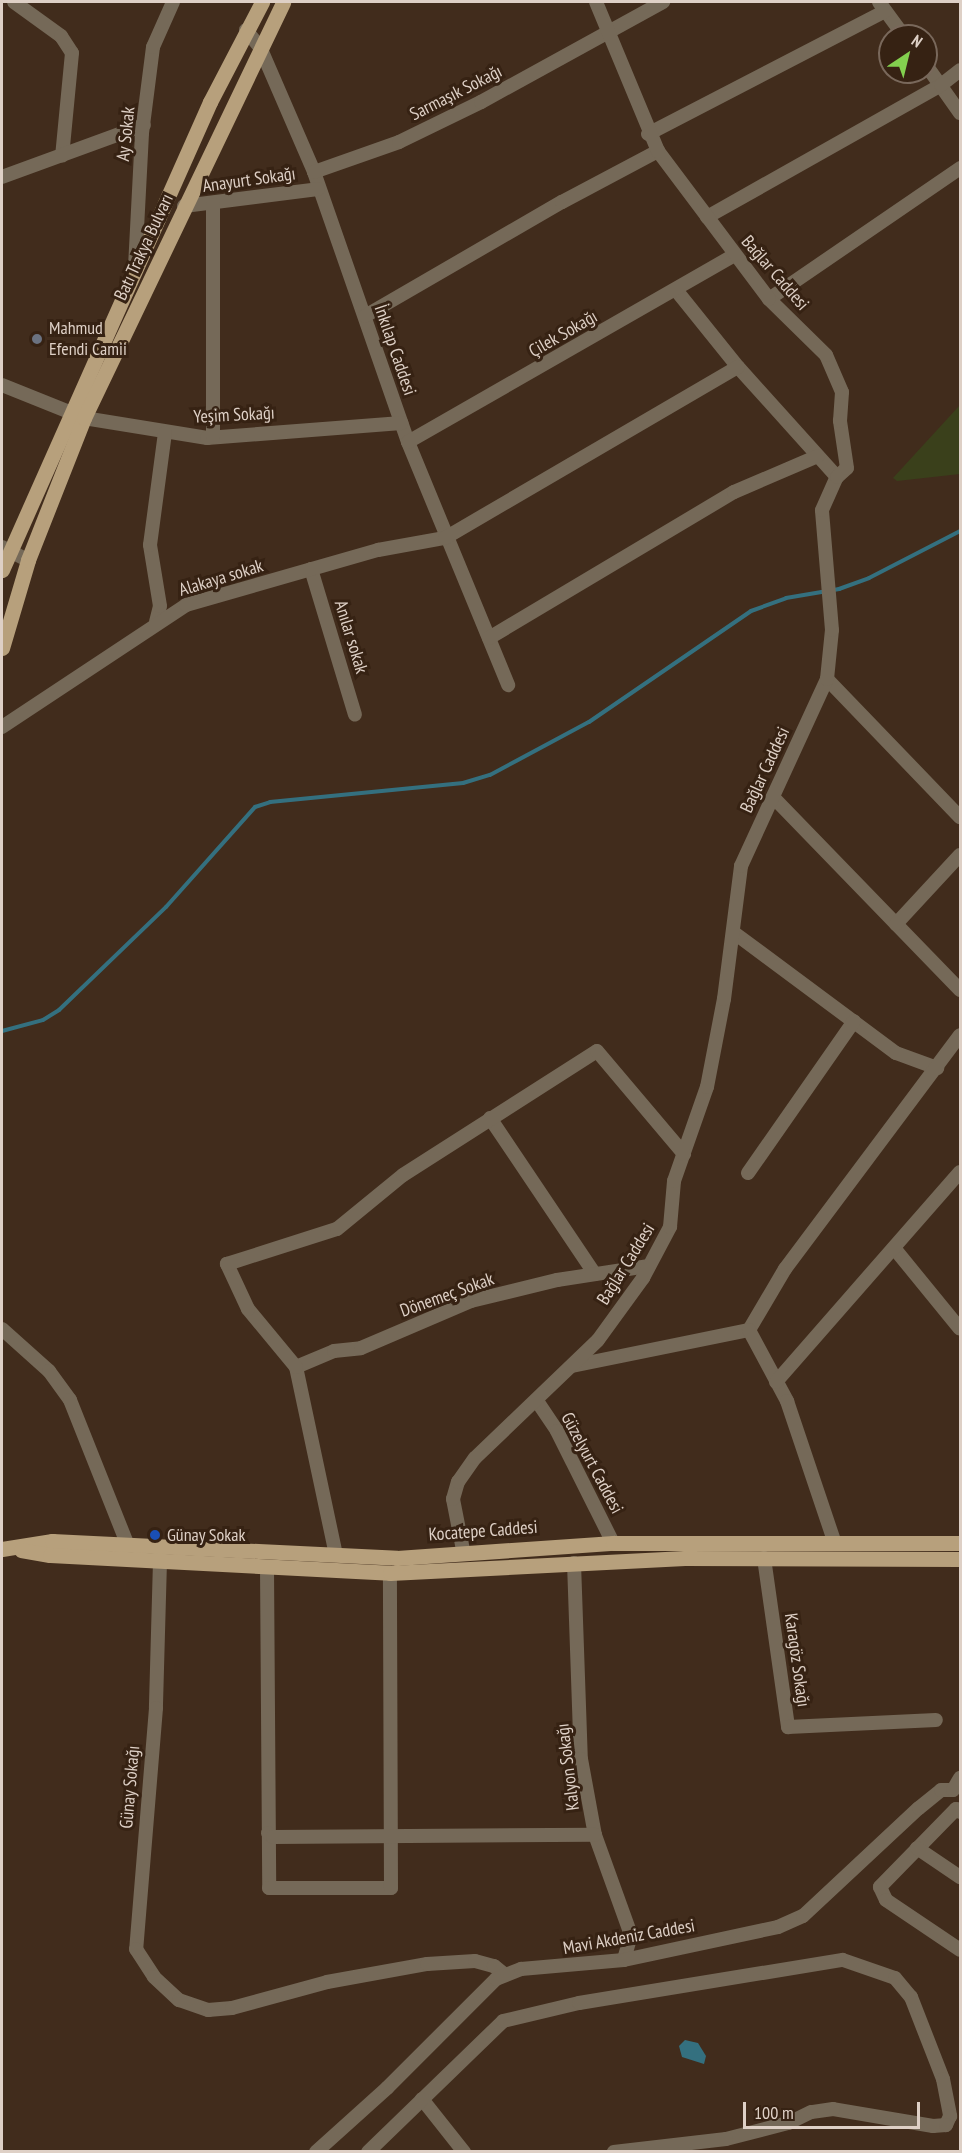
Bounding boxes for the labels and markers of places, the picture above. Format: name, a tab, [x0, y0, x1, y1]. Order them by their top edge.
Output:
place label: Mahmud Efendi Camii	[49, 318, 127, 360]
marker: Mahmud Efendi Camii	[30, 332, 44, 346]
place label: Günay Sokak	[167, 1524, 246, 1546]
marker: Günay Sokak	[148, 1528, 162, 1542]

